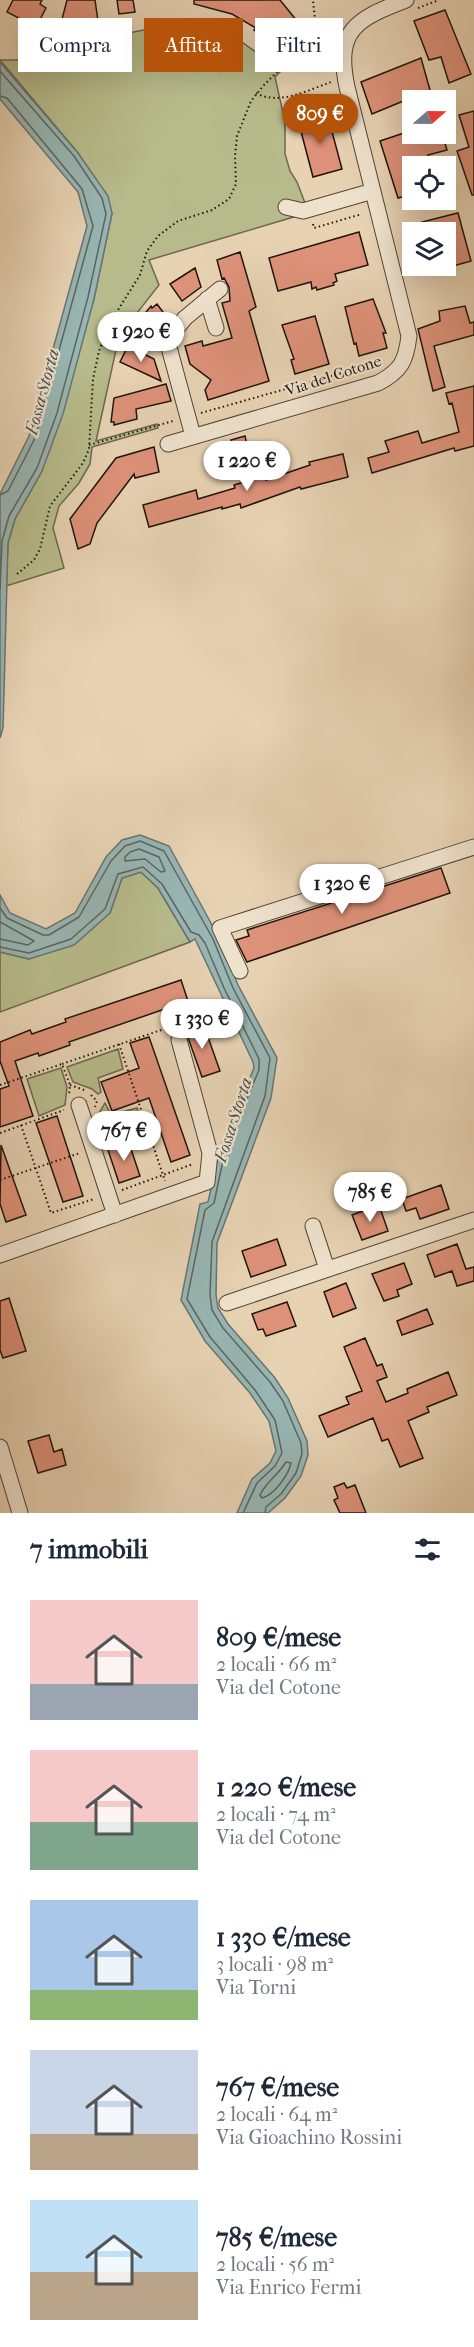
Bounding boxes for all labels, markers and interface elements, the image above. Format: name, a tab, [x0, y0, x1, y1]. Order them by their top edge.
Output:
chip: Compra	[18, 18, 132, 72]
chip: Affitta	[144, 18, 243, 72]
chip: Filtri	[255, 18, 343, 72]
north arrow	[402, 90, 456, 144]
map controls	[402, 90, 456, 276]
pin: 809 €	[278, 94, 362, 145]
text: 809 €	[296, 102, 344, 125]
button: locate	[402, 156, 456, 210]
button: layers	[402, 222, 456, 276]
pin: 1 920 €	[86, 312, 196, 363]
text: 1 920 €	[111, 320, 171, 343]
water label: Fossa Storta	[21, 347, 64, 438]
street label: Via del Cotone	[282, 351, 384, 400]
pin: 1 220 €	[192, 441, 302, 492]
text: 1 220 €	[217, 449, 277, 472]
pin: 1 320 €	[287, 864, 397, 915]
text: 1 320 €	[313, 872, 371, 895]
pin: 1 330 €	[147, 999, 257, 1050]
text: 1 330 €	[174, 1007, 230, 1030]
water label: Fossa Storta	[210, 1075, 257, 1166]
pin: 767 €	[82, 1111, 166, 1162]
text: 767 €	[101, 1119, 147, 1142]
pin: 785 €	[328, 1172, 412, 1223]
text: 785 €	[348, 1180, 392, 1203]
icon: filters	[411, 1533, 444, 1566]
text: 7 immobili	[30, 1534, 148, 1565]
text: 809 €/mese	[216, 1622, 341, 1653]
icon: home	[78, 1624, 150, 1696]
text: 2 locali · 66 m²	[216, 1653, 336, 1676]
text: Via del Cotone	[216, 1676, 341, 1699]
text: 1 220 €/mese	[216, 1772, 356, 1803]
icon: home	[78, 1774, 150, 1846]
text: 2 locali · 74 m²	[216, 1803, 336, 1826]
text: Via del Cotone	[216, 1826, 341, 1849]
text: 1 330 €/mese	[216, 1922, 351, 1953]
icon: home	[78, 1924, 150, 1996]
text: 3 locali · 98 m²	[216, 1953, 333, 1976]
text: Via Torni	[216, 1976, 296, 1999]
text: 767 €/mese	[216, 2072, 339, 2103]
icon: home	[78, 2074, 150, 2146]
text: 2 locali · 64 m²	[216, 2103, 337, 2126]
text: Via Gioachino Rossini	[216, 2126, 402, 2149]
text: 785 €/mese	[216, 2222, 337, 2253]
icon: home	[78, 2224, 150, 2296]
text: 2 locali · 56 m²	[216, 2253, 334, 2276]
text: Via Enrico Fermi	[216, 2276, 361, 2299]

